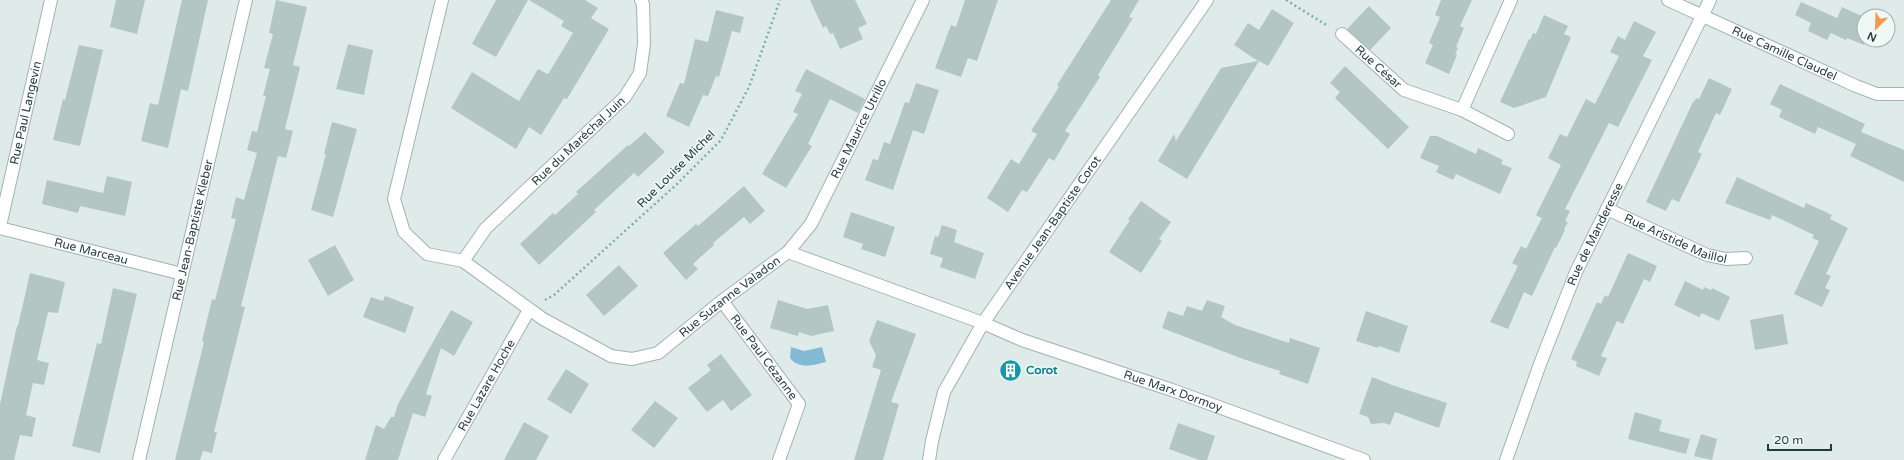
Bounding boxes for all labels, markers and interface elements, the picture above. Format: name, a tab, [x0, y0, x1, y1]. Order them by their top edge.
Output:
north arrow	[1856, 8, 1896, 48]
street label: Rue Camille Claudel	[1730, 23, 1839, 83]
text: N	[1865, 29, 1879, 44]
street label: Rue César	[1352, 42, 1405, 92]
street label: Rue Paul Langevin	[7, 60, 44, 166]
street label: Rue Maurice Utrillo	[828, 76, 890, 181]
street label: Rue du Maréchal Juin	[529, 94, 628, 188]
street label: Rue Louise Michel	[634, 127, 718, 211]
street label: Avenue Jean-Baptiste Corot	[1001, 153, 1104, 292]
street label: Rue Jean-Baptiste Kleber	[169, 158, 216, 302]
street label: Rue de Manderesse	[1564, 180, 1626, 288]
street label: Rue Aristide Maillol	[1622, 211, 1728, 266]
street label: Rue Marceau	[53, 235, 130, 267]
street label: Rue Suzanne Valadon	[676, 253, 783, 340]
street label: Rue Paul Cézanne	[728, 312, 800, 403]
street label: Rue Lazare Hoche	[455, 337, 518, 434]
building icon: Corot	[998, 357, 1024, 383]
place label: Corot	[1026, 363, 1058, 377]
street label: Rue Marx Dormoy	[1122, 367, 1225, 415]
scale bar	[1768, 426, 1831, 452]
text: 20 m	[1774, 433, 1803, 447]

